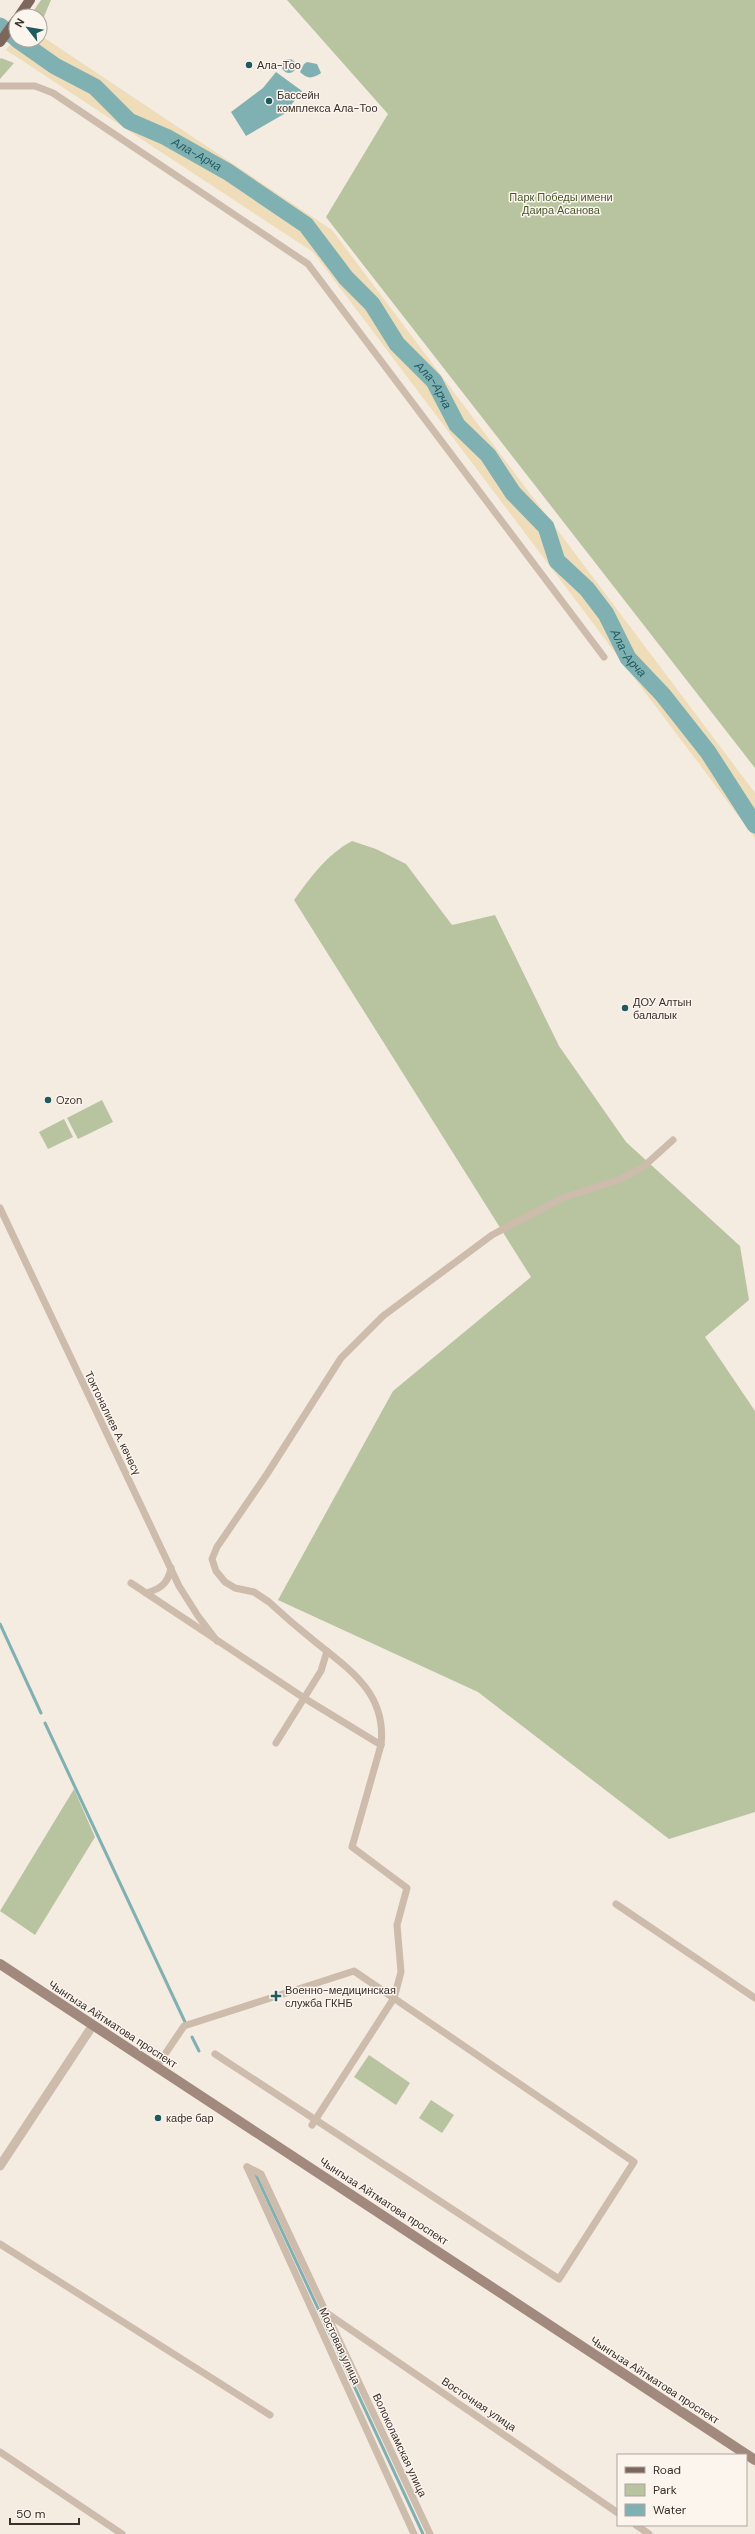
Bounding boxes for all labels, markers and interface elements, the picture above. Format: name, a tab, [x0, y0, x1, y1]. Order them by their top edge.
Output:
north arrow	[8, 8, 48, 48]
text: N	[11, 16, 27, 30]
place label: Ала-Тоо	[257, 58, 301, 72]
marker: Ала-Тоо	[244, 60, 254, 70]
place label: Бассейн комплекса Ала-Тоо	[277, 88, 378, 115]
marker: Бассейн комплекса Ала-Тоо	[264, 96, 274, 106]
water label: Ала-Арча	[168, 133, 225, 175]
park label: Парк Победы имени Даира Асанова	[509, 190, 613, 217]
water label: Ала-Арча	[410, 357, 455, 412]
water label: Ала-Арча	[606, 625, 650, 681]
place label: ДОУ Алтын балалык	[633, 995, 691, 1022]
marker: ДОУ Алтын балалык	[620, 1003, 630, 1013]
place label: Ozon	[56, 1093, 82, 1107]
marker: Ozon	[43, 1095, 53, 1105]
street label: Токтоналиев А. көчөсү	[82, 1369, 144, 1478]
street label: Чынгыза Айтматова проспект	[46, 1977, 180, 2071]
place label: Военно-медицинская служба ГКНБ	[285, 1983, 396, 2010]
marker: Военно-медицинская служба ГКНБ	[270, 1990, 282, 2002]
place label: кафе бар	[166, 2111, 214, 2125]
marker: кафе бар	[153, 2113, 163, 2123]
street label: Чынгыза Айтматова проспект	[317, 2154, 451, 2248]
street label: Мостовая улица	[316, 2305, 364, 2387]
street label: Чынгыза Айтматова проспект	[588, 2333, 722, 2427]
street label: Восточная улица	[439, 2374, 520, 2435]
street label: Волоколамская улица	[370, 2391, 431, 2500]
legend	[617, 2454, 747, 2526]
text: Road	[653, 2462, 681, 2478]
text: Park	[653, 2482, 677, 2498]
scale bar	[10, 2500, 79, 2526]
text: Water	[653, 2502, 687, 2518]
text: 50 m	[16, 2506, 45, 2522]

